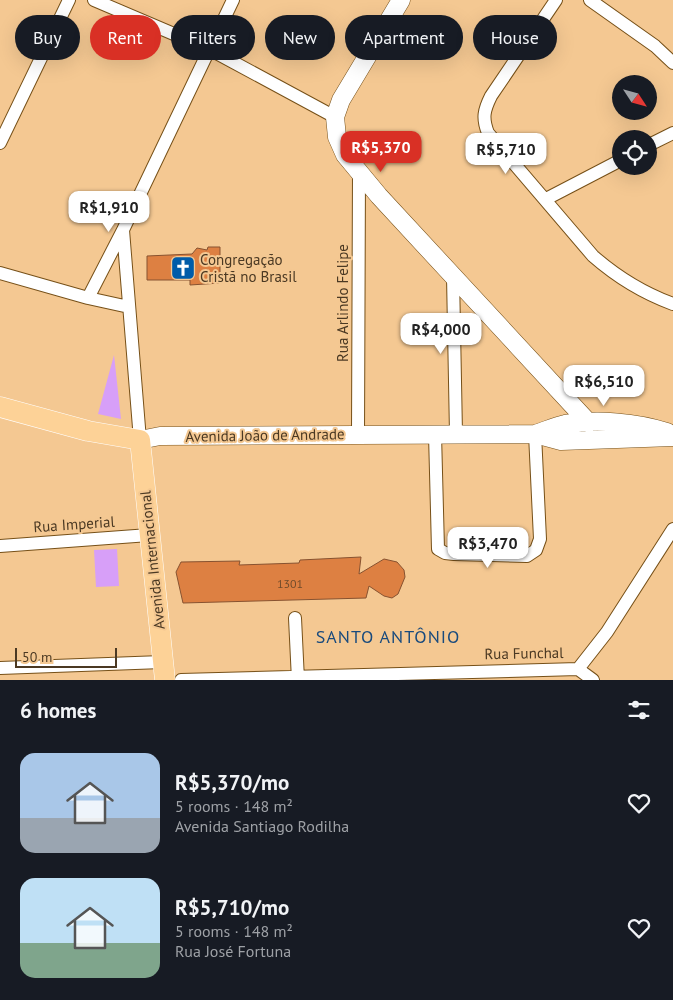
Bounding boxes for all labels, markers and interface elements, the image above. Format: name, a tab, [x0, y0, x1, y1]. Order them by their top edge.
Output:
chip: Buy	[15, 15, 80, 60]
chip: Rent	[90, 15, 161, 60]
chip: Filters	[171, 15, 255, 60]
chip: New	[265, 15, 335, 60]
chip: Apartment	[345, 15, 463, 60]
chip: House	[473, 15, 557, 60]
north arrow	[612, 75, 658, 120]
map controls	[612, 75, 657, 175]
pin: R$5,370	[335, 130, 427, 173]
button: locate	[612, 130, 657, 175]
pin: R$5,710	[460, 132, 552, 175]
text: R$5,370	[351, 137, 411, 157]
text: R$5,710	[476, 139, 536, 159]
pin: R$1,910	[63, 190, 155, 233]
text: R$1,910	[79, 197, 139, 217]
street label: Rua Arlindo Felipe	[333, 244, 352, 362]
place label: Congregação Cristã no Brasil	[200, 250, 297, 286]
church icon: Congregação Cristã no Brasil	[170, 255, 196, 281]
pin: R$4,000	[395, 312, 487, 355]
text: R$4,000	[411, 319, 471, 339]
pin: R$6,510	[558, 364, 650, 407]
text: R$6,510	[574, 371, 634, 391]
street label: Avenida João de Andrade	[185, 424, 345, 446]
street label: Avenida Internacional	[135, 489, 169, 630]
street label: Rua Imperial	[33, 512, 116, 536]
pin: R$3,470	[442, 526, 534, 569]
text: R$3,470	[458, 533, 518, 553]
house number: 1301	[277, 576, 303, 591]
district label: SANTO ANTÔNIO	[316, 625, 460, 648]
street label: Rua Funchal	[484, 643, 564, 663]
scale bar	[15, 645, 118, 668]
text: 50 m	[22, 648, 52, 666]
icon: filters	[625, 696, 653, 724]
text: 6 homes	[20, 697, 96, 724]
text: R$5,370/mo	[175, 769, 289, 796]
icon: home	[60, 773, 120, 833]
icon: heart	[625, 789, 653, 817]
text: 5 rooms · 148 m²	[175, 796, 293, 816]
text: Avenida Santiago Rodilha	[175, 816, 349, 836]
text: R$5,710/mo	[175, 894, 289, 921]
icon: home	[60, 898, 120, 958]
icon: heart	[625, 914, 653, 942]
text: 5 rooms · 148 m²	[175, 921, 293, 941]
text: Rua José Fortuna	[175, 941, 291, 961]

